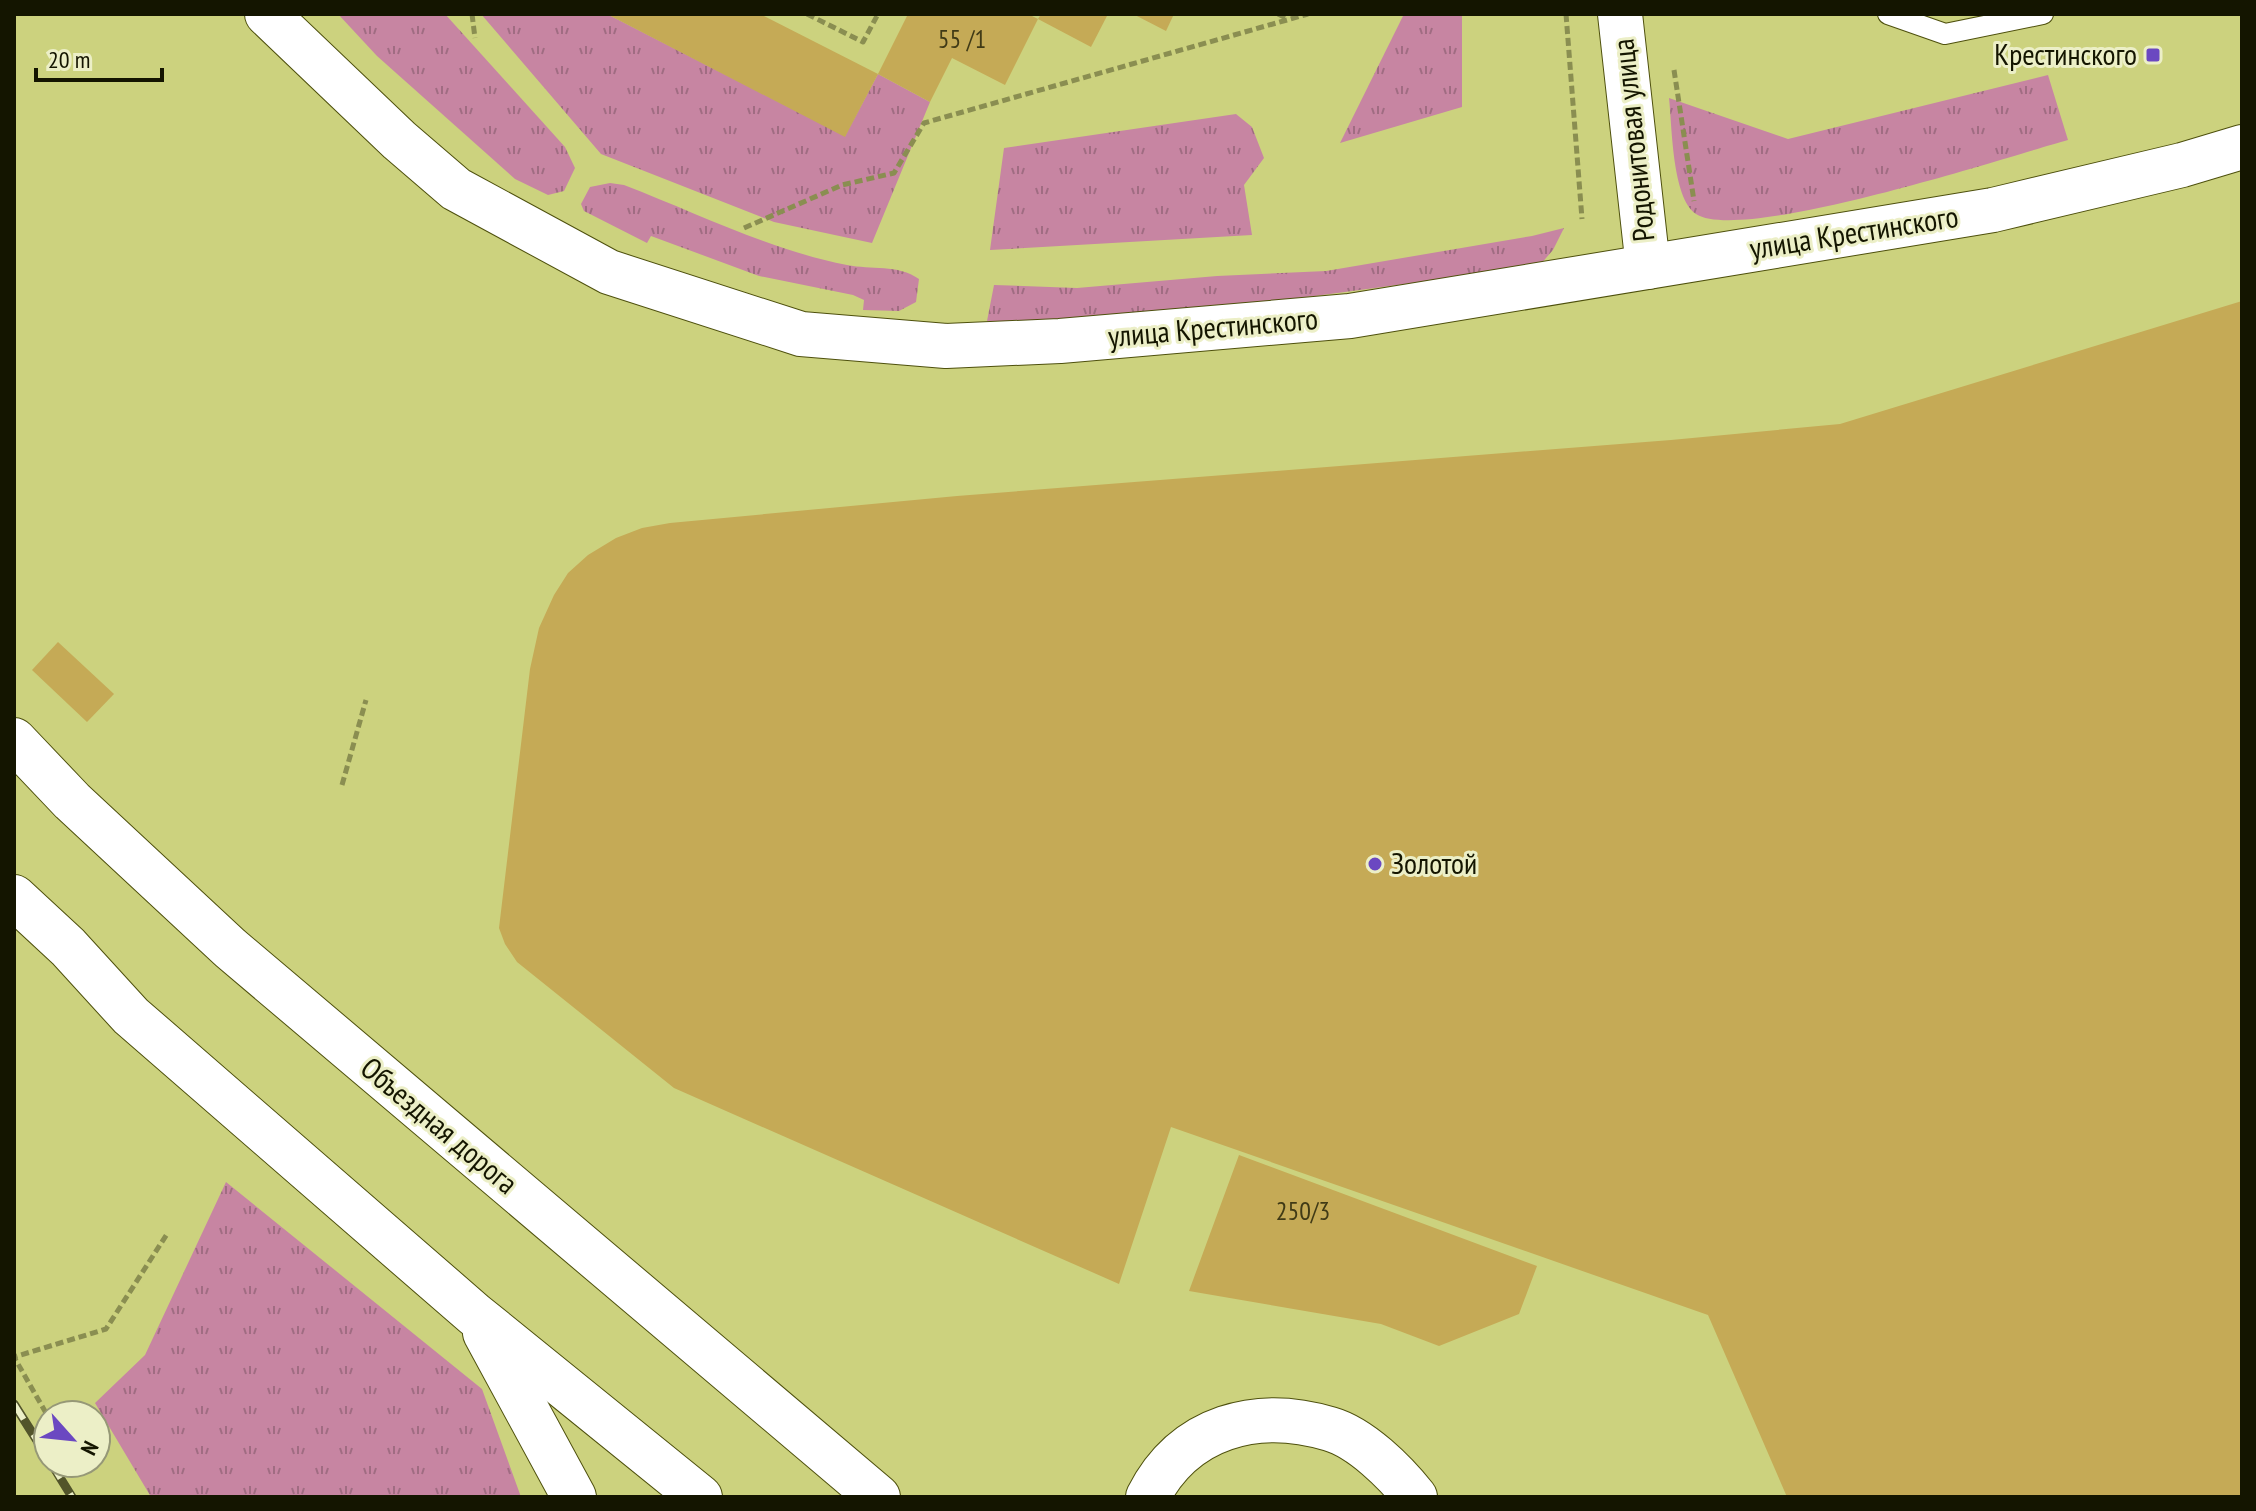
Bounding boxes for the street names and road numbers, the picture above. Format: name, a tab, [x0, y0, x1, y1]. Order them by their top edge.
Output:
street label: Родонитовая улица	[1602, 37, 1663, 243]
street label: улица Крестинского	[1747, 196, 1961, 267]
street label: улица Крестинского	[1106, 298, 1319, 355]
street label: Объездная дорога	[353, 1048, 526, 1202]

